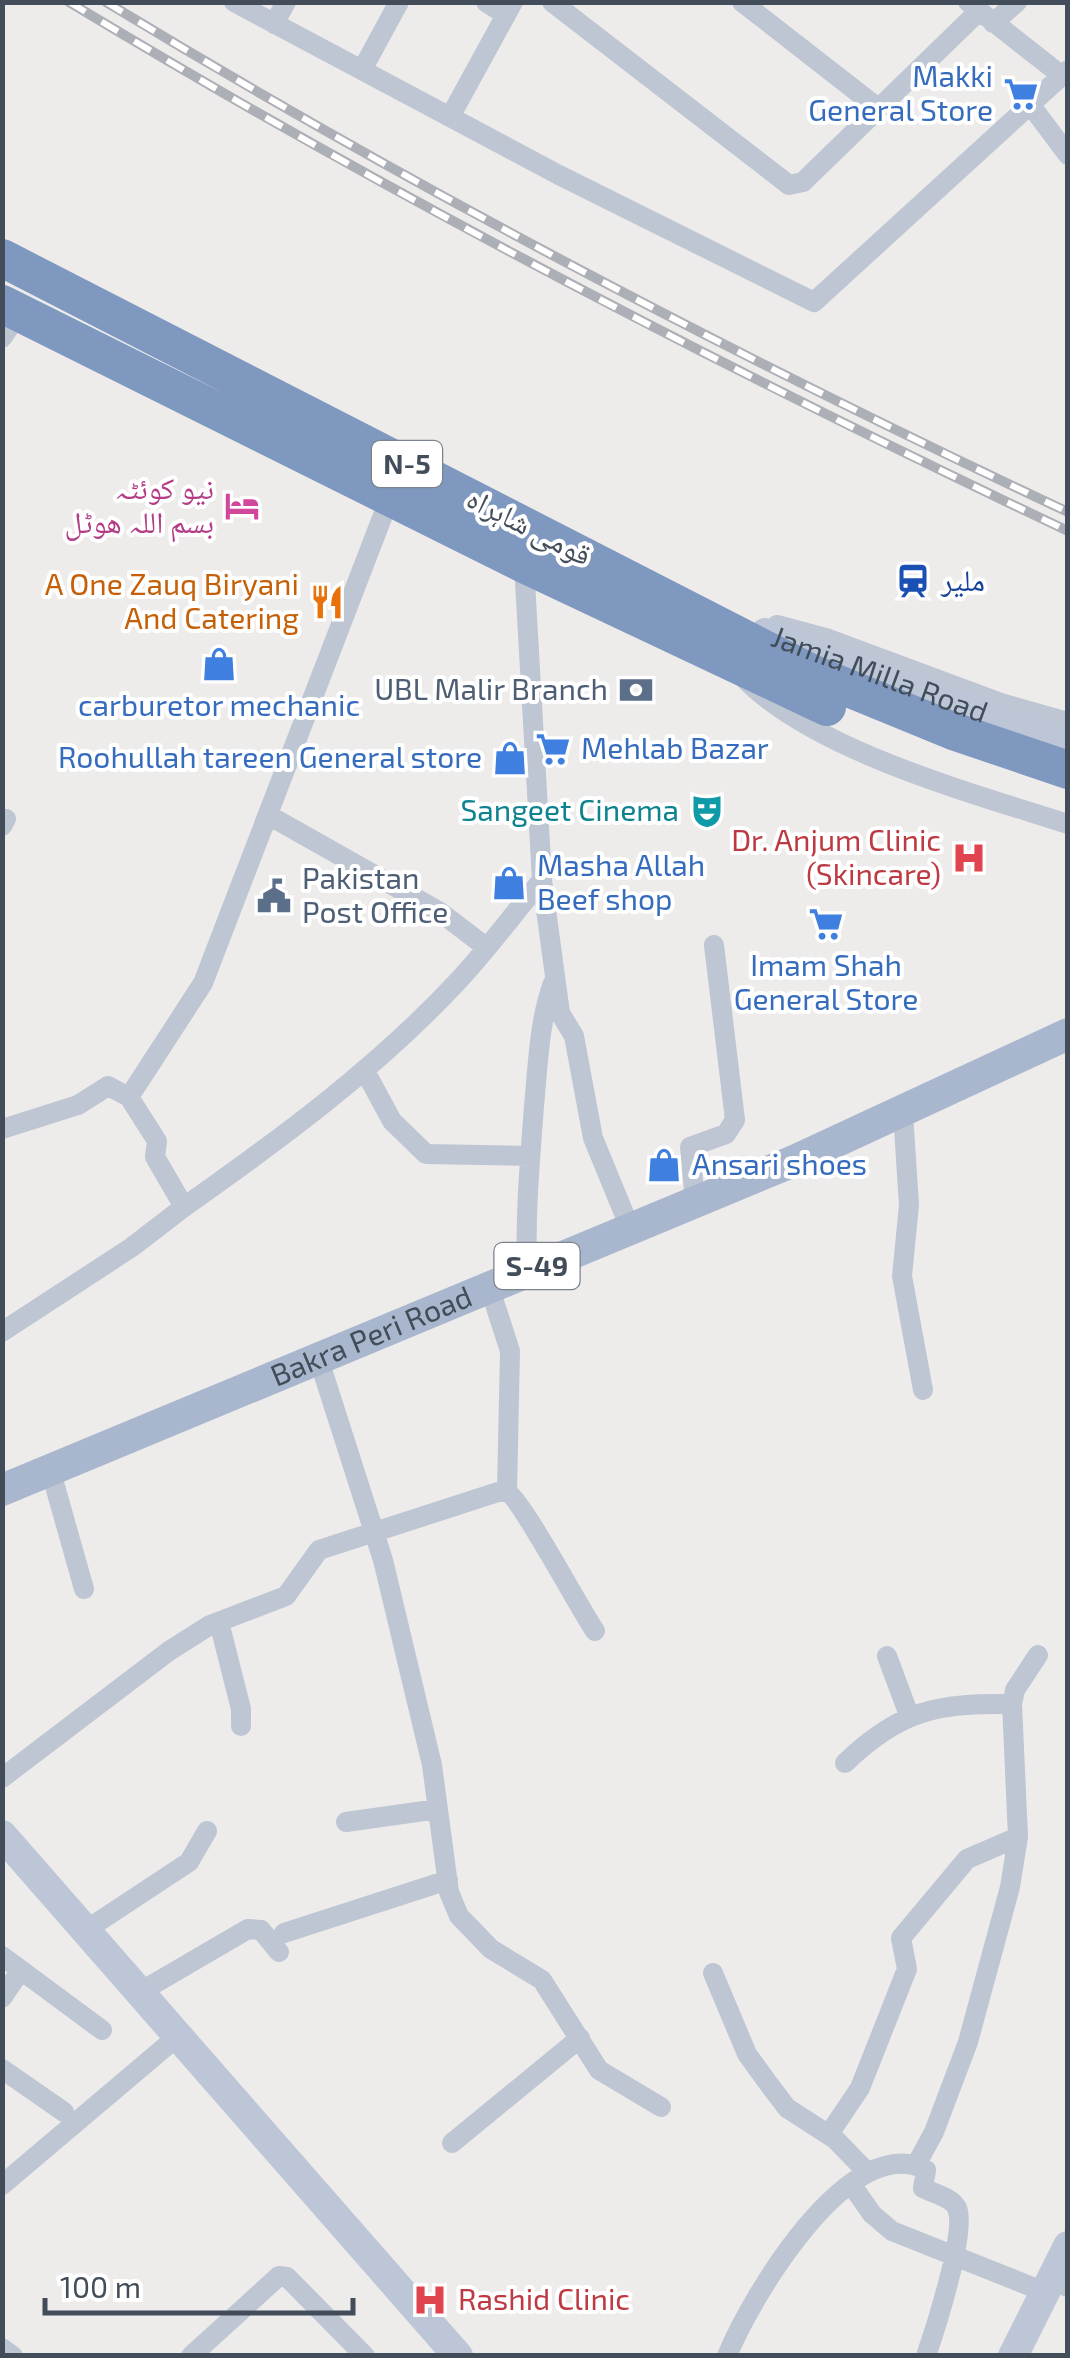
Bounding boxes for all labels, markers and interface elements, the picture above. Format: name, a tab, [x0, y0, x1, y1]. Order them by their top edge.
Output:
place label: Makki General Store	[808, 57, 993, 127]
supermarket icon: Makki General Store	[1002, 75, 1040, 113]
road number: N-5	[372, 441, 442, 487]
place label: نیو کوئٹہ بسم اللہ ھوٹل	[65, 469, 214, 543]
street label: قومی شاہراہ	[461, 479, 598, 574]
hotel icon: نیو کوئٹہ بسم اللہ ھوٹل	[223, 487, 261, 525]
place label: ملیر	[940, 561, 985, 598]
station icon: ملیر	[894, 562, 932, 600]
place label: A One Zauq Biryani And Catering	[45, 565, 299, 635]
restaurant icon: A One Zauq Biryani And Catering	[308, 583, 346, 621]
street label: Jamia Milla Road	[767, 617, 993, 729]
shop icon: carburetor mechanic	[200, 645, 238, 683]
place label: UBL Malir Branch	[374, 670, 608, 706]
bank icon: UBL Malir Branch	[617, 671, 655, 709]
place label: carburetor mechanic	[78, 686, 360, 722]
place label: Mehlab Bazar	[581, 729, 769, 765]
supermarket icon: Mehlab Bazar	[534, 730, 572, 768]
place label: Roohullah tareen General store	[58, 738, 482, 774]
shop icon: Roohullah tareen General store	[491, 739, 529, 777]
place label: Sangeet Cinema	[460, 791, 679, 827]
theatre icon: Sangeet Cinema	[688, 792, 726, 830]
place label: Dr. Anjum Clinic (Skincare)	[731, 821, 941, 891]
hospital icon: Dr. Anjum Clinic (Skincare)	[950, 839, 988, 877]
place label: Masha Allah Beef shop	[537, 846, 705, 916]
place label: Pakistan Post Office	[302, 859, 448, 929]
shop icon: Masha Allah Beef shop	[490, 864, 528, 902]
public building icon: Pakistan Post Office	[255, 877, 293, 915]
supermarket icon: Imam Shah General Store	[807, 905, 845, 943]
place label: Imam Shah General Store	[734, 946, 918, 1016]
place label: Ansari shoes	[692, 1145, 867, 1181]
shop icon: Ansari shoes	[645, 1146, 683, 1184]
road number: S-49	[494, 1243, 580, 1289]
street label: Bakra Peri Road	[265, 1277, 477, 1392]
scale bar	[45, 2253, 352, 2315]
text: 100 m	[60, 2268, 141, 2304]
place label: Rashid Clinic	[458, 2280, 630, 2316]
hospital icon: Rashid Clinic	[411, 2281, 449, 2319]

